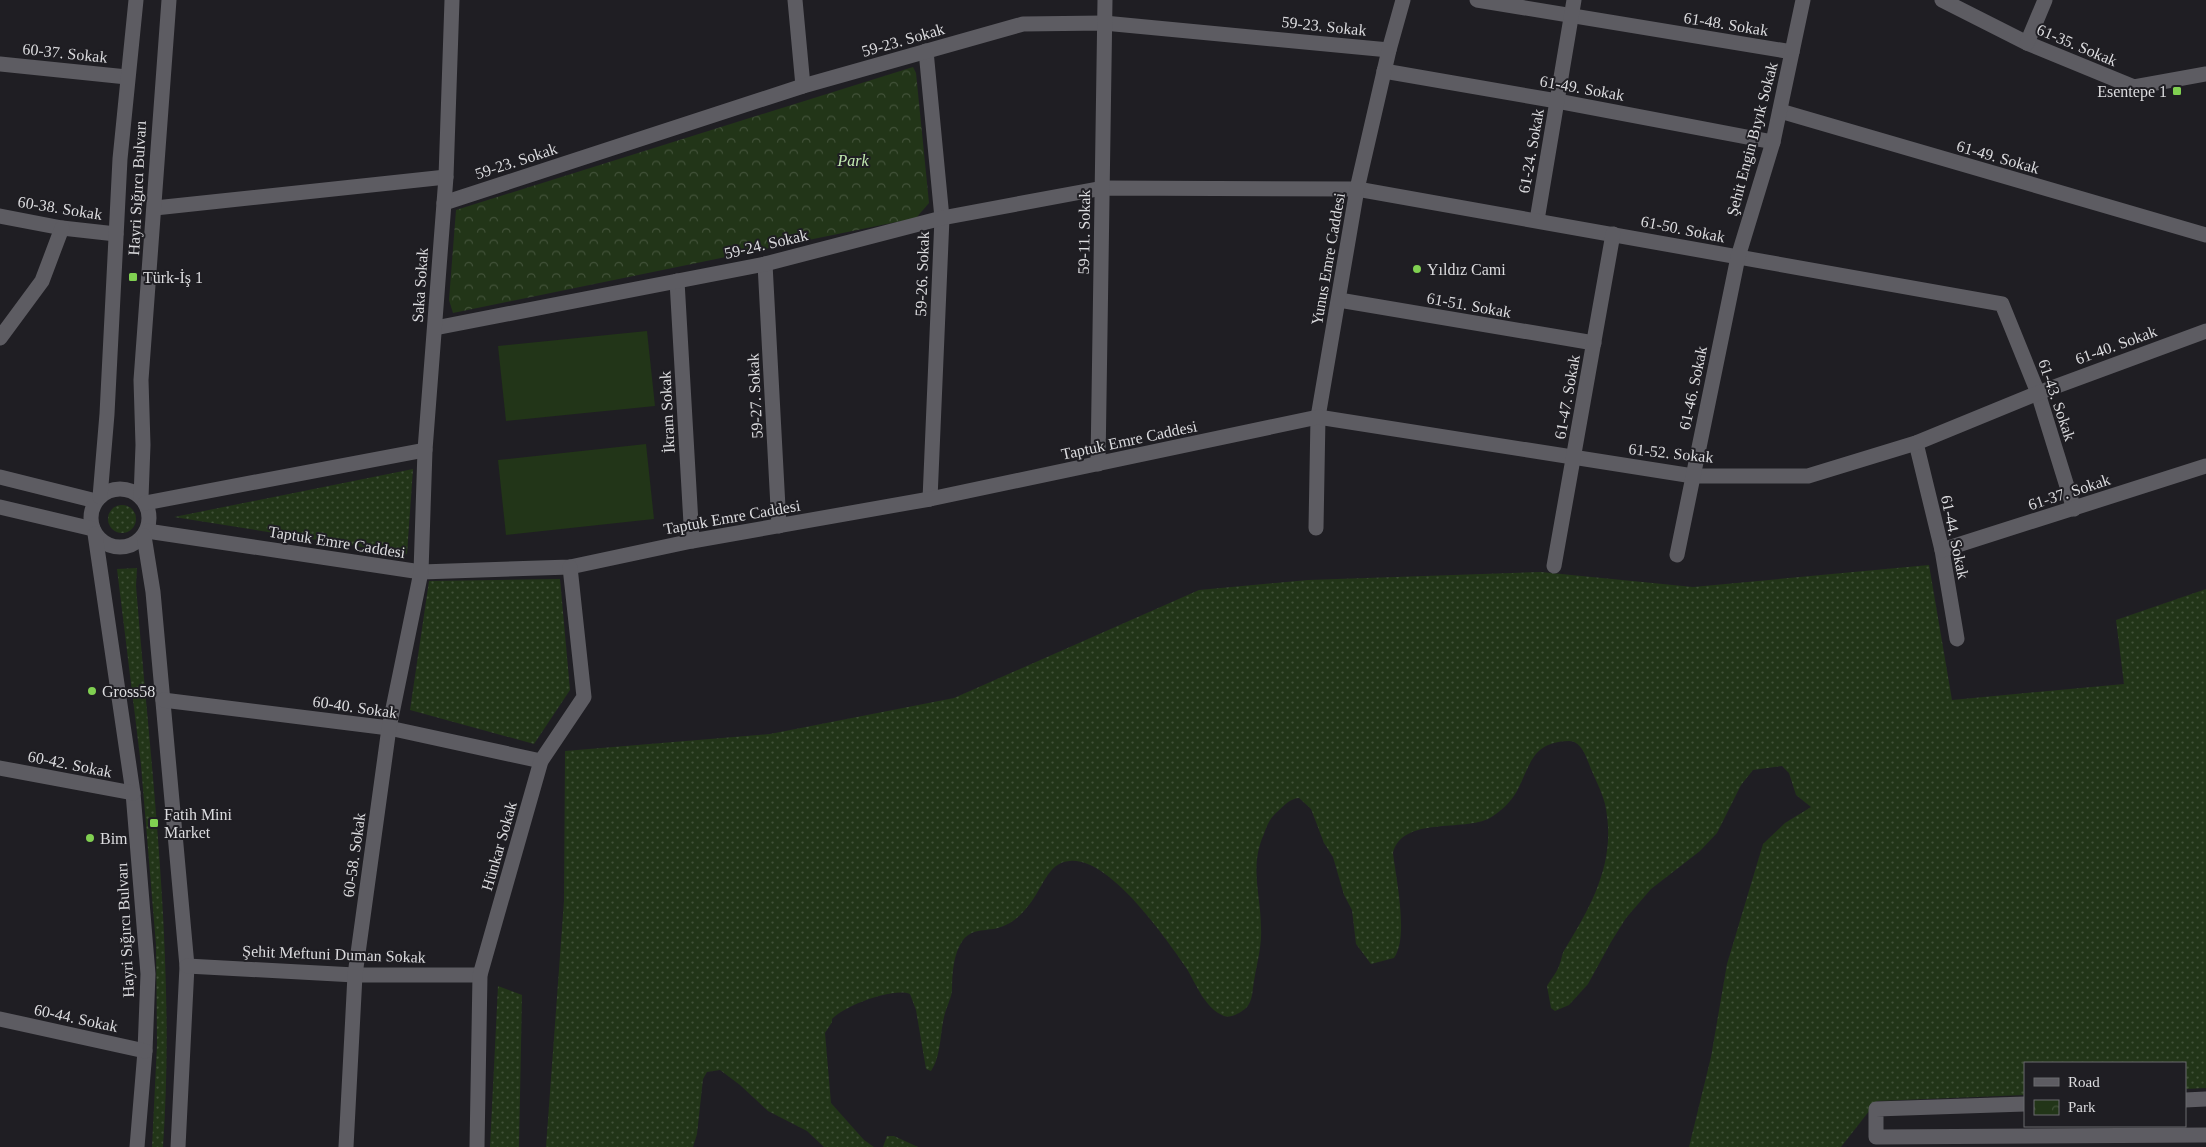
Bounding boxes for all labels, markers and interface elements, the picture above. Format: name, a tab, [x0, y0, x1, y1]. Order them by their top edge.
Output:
street label: 61-48. Sokak	[1683, 9, 1769, 39]
street label: 59-23. Sokak	[1281, 13, 1367, 39]
street label: 59-23. Sokak	[860, 20, 946, 60]
street label: 61-35. Sokak	[2034, 21, 2120, 69]
street label: 60-37. Sokak	[22, 40, 108, 66]
street label: Şehit Engin Bıyık Sokak	[1723, 60, 1782, 218]
street label: 61-49. Sokak	[1539, 72, 1625, 104]
place label: Esentepe 1	[2097, 83, 2167, 101]
marker: Esentepe 1	[2171, 85, 2183, 97]
street label: 61-24. Sokak	[1515, 108, 1547, 194]
street label: Hayri Sığırcı Bulvarı	[125, 120, 150, 256]
street label: 61-49. Sokak	[1955, 137, 2041, 177]
street label: 59-23. Sokak	[473, 140, 559, 182]
park label: Park	[836, 152, 869, 169]
street label: 59-11. Sokak	[1075, 189, 1093, 275]
street label: Yunus Emre Caddesi	[1308, 191, 1348, 327]
street label: 60-38. Sokak	[17, 193, 103, 223]
street label: 61-50. Sokak	[1639, 213, 1727, 245]
street label: 59-24. Sokak	[723, 226, 809, 262]
street label: 59-26. Sokak	[912, 231, 932, 317]
street label: Saka Sokak	[409, 247, 431, 323]
place label: Yıldız Cami	[1427, 261, 1506, 278]
marker: Yıldız Cami	[1411, 263, 1423, 275]
place label: Türk-İş 1	[143, 269, 203, 287]
marker: Türk-İş 1	[127, 271, 139, 283]
street label: 61-51. Sokak	[1426, 289, 1512, 321]
street label: 61-40. Sokak	[2073, 322, 2159, 368]
street label: 61-46. Sokak	[1676, 345, 1710, 431]
street label: 59-27. Sokak	[744, 353, 766, 439]
street label: 61-47. Sokak	[1551, 354, 1583, 440]
street label: 61-43. Sokak	[2035, 357, 2079, 443]
street label: İkram Sokak	[656, 371, 678, 453]
street label: Taptuk Emre Caddesi	[1060, 417, 1199, 464]
street label: 61-52. Sokak	[1628, 440, 1714, 466]
street label: 61-37. Sokak	[2026, 471, 2112, 513]
street label: 61-44. Sokak	[1938, 494, 1972, 580]
street label: Taptuk Emre Caddesi	[662, 497, 802, 538]
street label: Taptuk Emre Caddesi	[267, 523, 407, 562]
place label: Gross58	[102, 683, 155, 700]
marker: Gross58	[86, 685, 98, 697]
street label: 60-40. Sokak	[312, 693, 398, 721]
street label: 60-42. Sokak	[26, 748, 114, 780]
street label: Hünkar Sokak	[478, 799, 520, 893]
place label: Fatih Mini Market	[164, 806, 233, 841]
street label: 60-58. Sokak	[340, 812, 368, 898]
marker: Fatih Mini Market	[148, 817, 160, 829]
place label: Bim	[100, 830, 128, 847]
marker: Bim	[84, 832, 96, 844]
street label: Hayri Sığırcı Bulvarı	[113, 862, 138, 998]
street label: Şehit Meftuni Duman Sokak	[242, 942, 426, 967]
street label: 60-44. Sokak	[33, 1001, 119, 1035]
legend	[2024, 1062, 2186, 1127]
text: Road	[2068, 1074, 2100, 1090]
text: Park	[2068, 1099, 2096, 1115]

